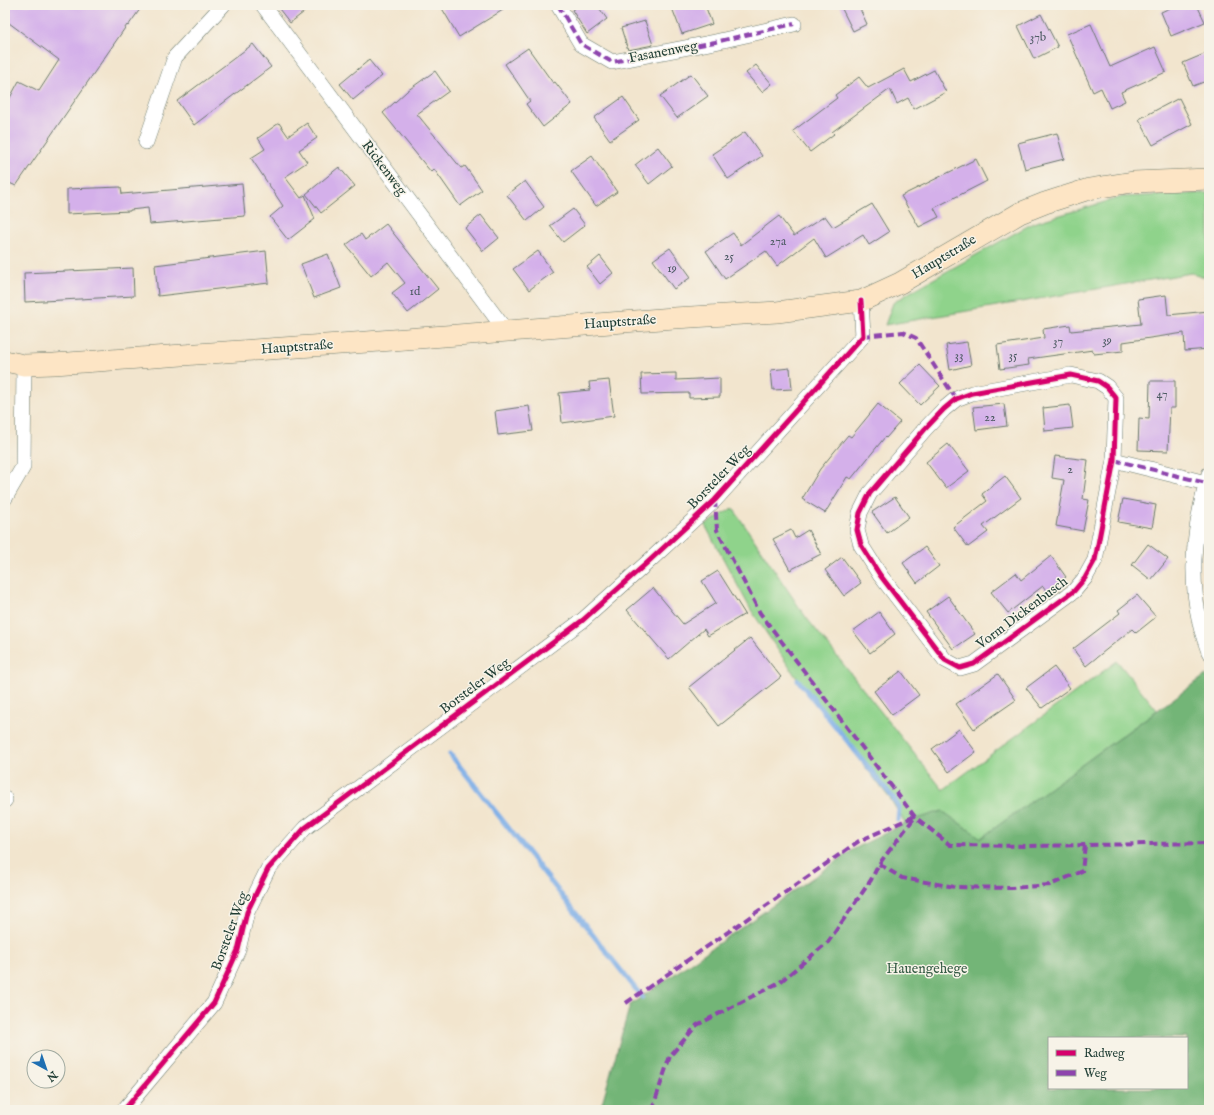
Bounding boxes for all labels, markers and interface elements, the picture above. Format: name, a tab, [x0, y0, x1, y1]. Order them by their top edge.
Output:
house number: 37b	[1030, 30, 1046, 45]
street label: Fasanenweg	[627, 36, 699, 68]
street label: Rickenweg	[357, 137, 411, 200]
street label: Hauptstraße	[908, 230, 980, 283]
house number: 27a	[770, 234, 787, 249]
house number: 25	[724, 249, 735, 264]
house number: 19	[667, 261, 677, 276]
house number: 1d	[410, 284, 421, 299]
street label: Hauptstraße	[583, 310, 657, 333]
house number: 39	[1102, 333, 1112, 348]
house number: 37	[1053, 334, 1063, 349]
street label: Hauptstraße	[260, 335, 334, 358]
house number: 33	[955, 348, 963, 363]
house number: 35	[1009, 348, 1018, 363]
house number: 47	[1156, 387, 1168, 402]
house number: 22	[984, 410, 996, 425]
street label: Borsteler Weg	[684, 441, 755, 513]
house number: 2	[1067, 462, 1073, 477]
street label: Vorm Dickenbusch	[972, 572, 1072, 654]
street label: Borsteler Weg	[436, 654, 514, 718]
street label: Borsteler Weg	[207, 888, 253, 973]
park label: Hauengehege	[886, 960, 968, 978]
legend	[1048, 1037, 1188, 1089]
text: Radweg	[1084, 1046, 1125, 1061]
north arrow	[26, 1049, 66, 1089]
text: Weg	[1084, 1066, 1107, 1081]
text: N	[43, 1067, 61, 1085]

